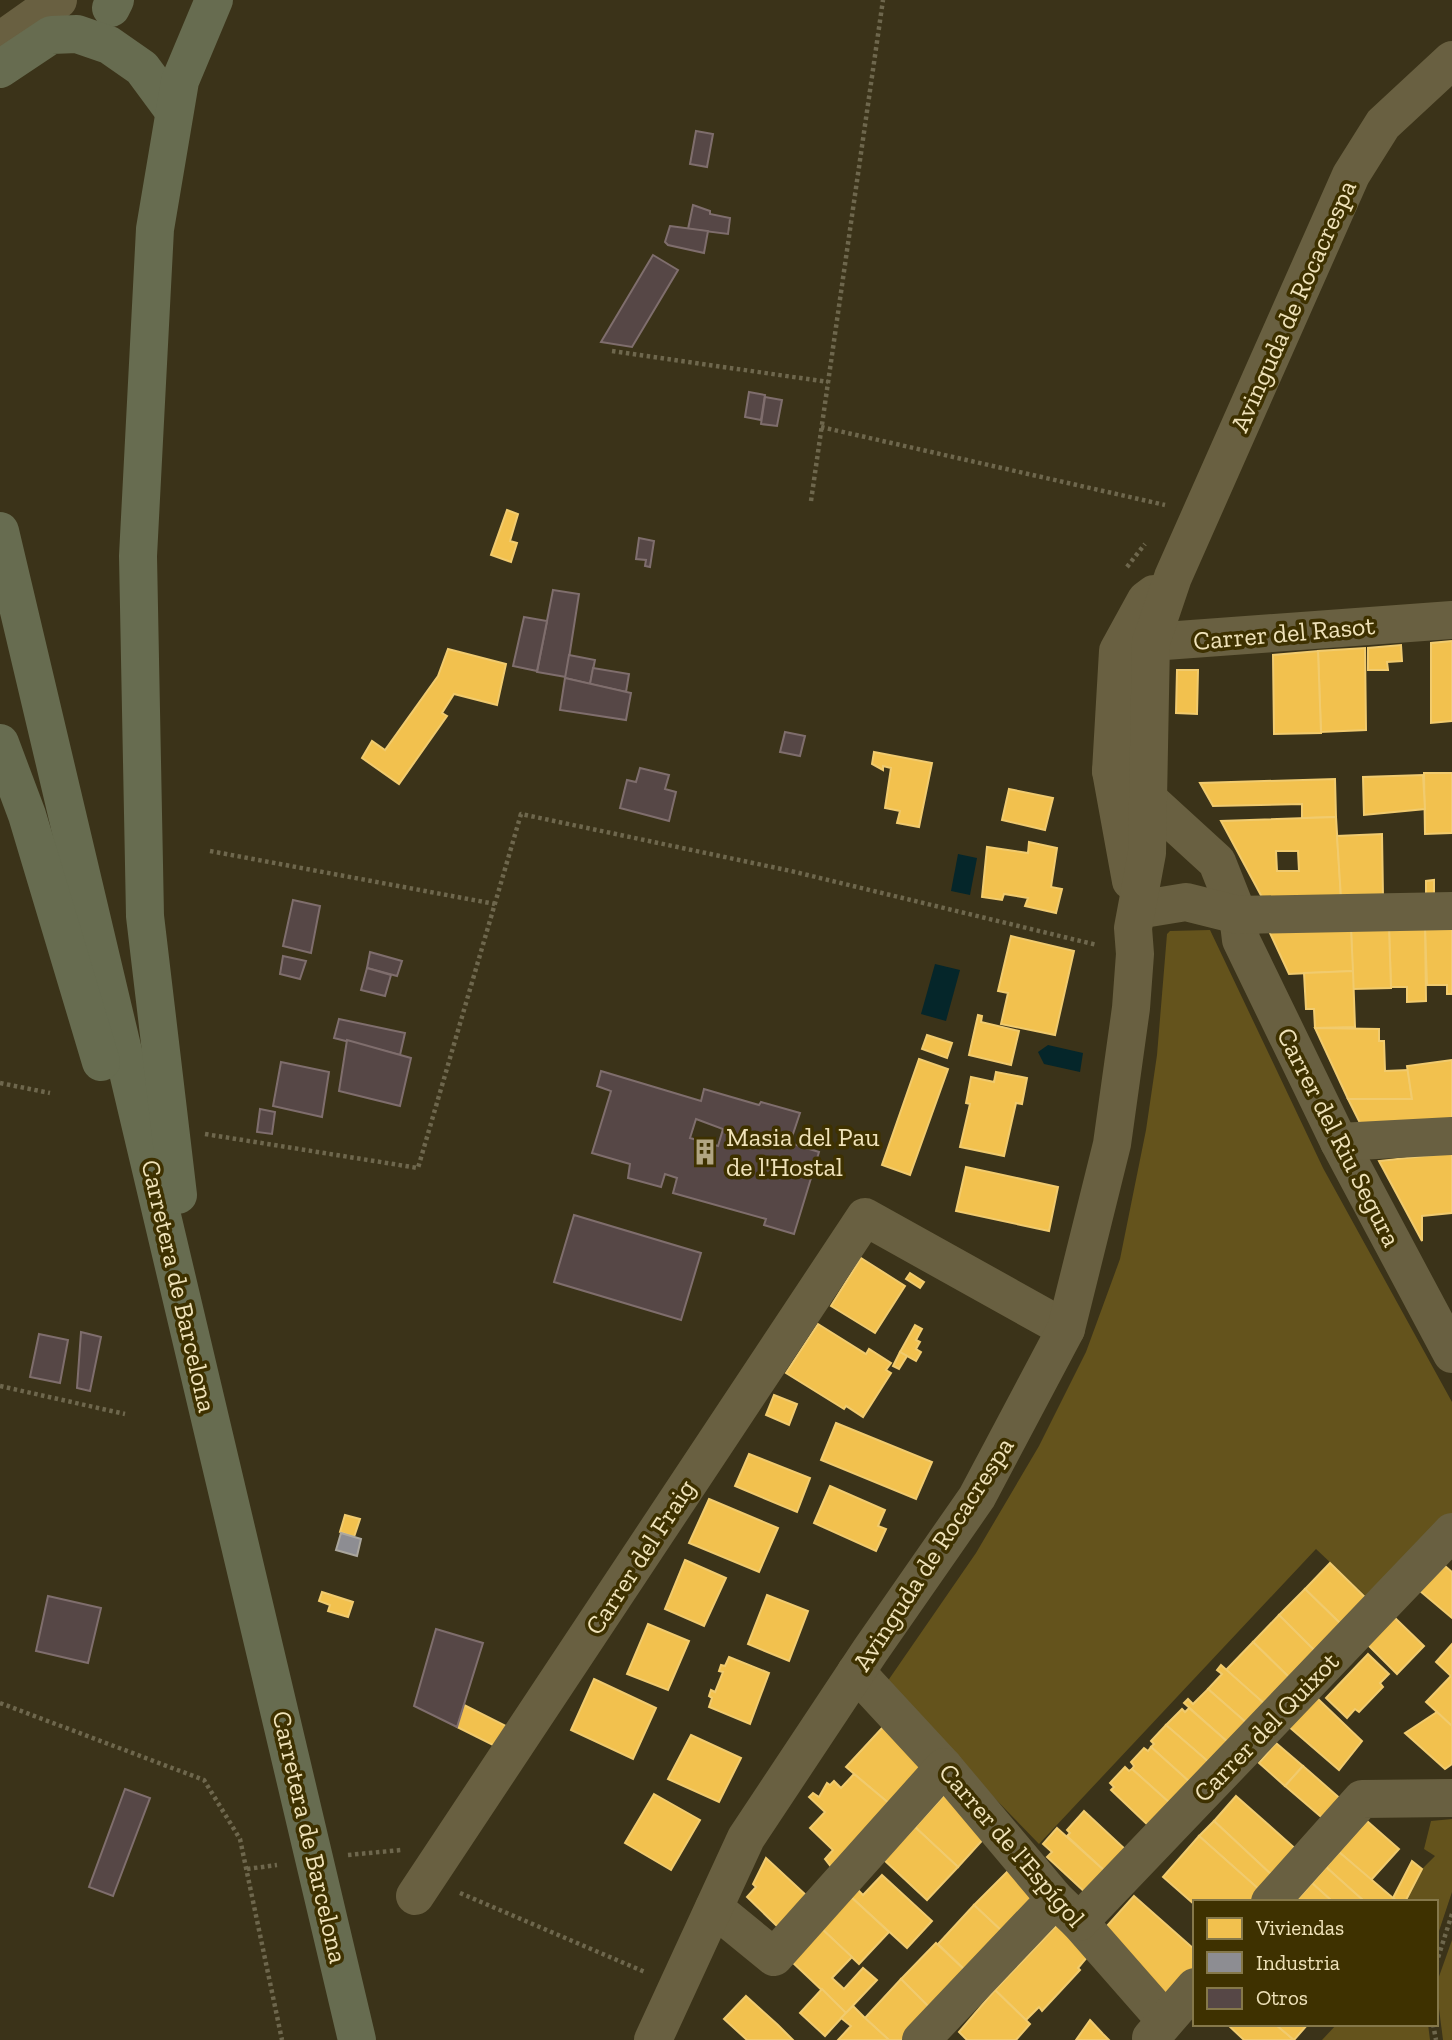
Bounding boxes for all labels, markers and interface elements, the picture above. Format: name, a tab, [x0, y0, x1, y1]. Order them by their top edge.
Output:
street label: Avinguda de Rocacrespa	[1223, 175, 1363, 437]
street label: Carrer del Rasot	[1192, 609, 1376, 657]
street label: Carrer del Riu Segura	[1270, 1022, 1408, 1252]
place label: Masia del Pau de l'Hostal	[726, 1121, 880, 1183]
building icon: Masia del Pau de l'Hostal	[690, 1137, 720, 1167]
street label: Carretera de Barcelona	[134, 1157, 224, 1416]
street label: Avinguda de Rocacrespa	[845, 1431, 1021, 1677]
street label: Carrer del Fraig	[578, 1473, 702, 1641]
street label: Carrer del Quixot	[1186, 1645, 1346, 1809]
street label: Carretera de Barcelona	[265, 1708, 355, 1967]
street label: Carrer de l'Espígol	[932, 1757, 1092, 1934]
legend	[1193, 1900, 1438, 2026]
text: Viviendas	[1255, 1915, 1344, 1940]
text: Industria	[1256, 1950, 1340, 1975]
text: Otros	[1256, 1985, 1308, 2010]

